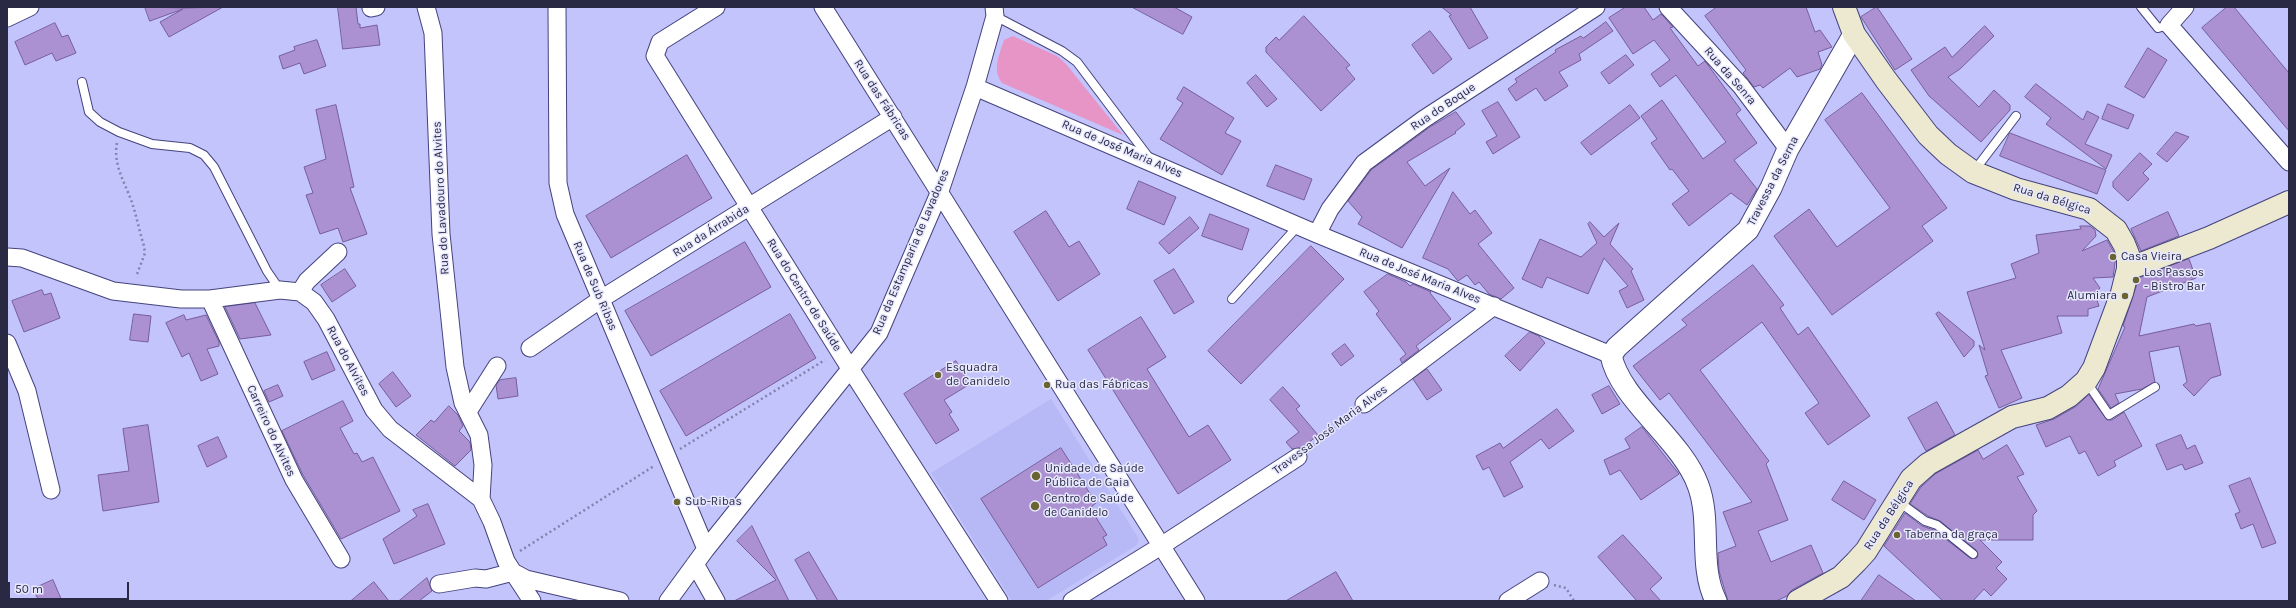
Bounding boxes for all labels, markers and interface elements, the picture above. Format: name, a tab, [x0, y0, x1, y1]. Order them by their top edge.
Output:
street label: Rua da Senra	[1701, 44, 1759, 108]
street label: Rua das Fábricas	[850, 57, 914, 143]
street label: Rua do Boque	[1408, 80, 1478, 134]
street label: Rua de José Maria Alves	[1059, 117, 1185, 181]
street label: Rua do Lavadouro do Alvites	[430, 121, 452, 275]
street label: Travessa da Serna	[1744, 134, 1802, 228]
street label: Rua da Estamparia de Lavadores	[870, 167, 952, 337]
street label: Rua da Bélgica	[2011, 180, 2093, 218]
street label: Rua da Árrabida	[670, 202, 752, 260]
street label: Rua do Centro de Saúde	[763, 236, 845, 354]
street label: Rua de Sub Ribas	[570, 239, 620, 333]
street label: Rua de José Maria Alves	[1357, 245, 1483, 307]
place label: Casa Vieira	[2121, 250, 2182, 264]
marker: Casa Vieira	[2108, 252, 2118, 262]
place label: Los Passos - Bistro Bar	[2144, 266, 2205, 294]
marker: Los Passos - Bistro Bar	[2131, 275, 2141, 285]
place label: Alumiara	[2067, 289, 2117, 303]
marker: Alumiara	[2120, 291, 2130, 301]
street label: Rua do Alvites	[323, 323, 373, 399]
place label: Esquadra de Canidelo	[946, 361, 1010, 389]
marker: Esquadra de Canidelo	[933, 370, 943, 380]
place label: Rua das Fábricas	[1055, 378, 1149, 392]
marker: Rua das Fábricas	[1042, 380, 1052, 390]
street label: Travessa José Maria Alves	[1270, 382, 1390, 478]
street label: Carreiro do Alvites	[243, 383, 299, 479]
place label: Unidade de Saúde Pública de Gaia	[1045, 462, 1144, 490]
marker: Unidade de Saúde Pública de Gaia	[1030, 470, 1042, 482]
street label: Rua da Bélgica	[1861, 477, 1917, 553]
place label: Centro de Saúde de Canidelo	[1044, 492, 1134, 520]
place label: Sub-Ribas	[685, 495, 742, 509]
marker: Sub-Ribas	[672, 497, 682, 507]
marker: Centro de Saúde de Canidelo	[1029, 500, 1041, 512]
place label: Taberna da graça	[1905, 528, 1998, 542]
marker: Taberna da graça	[1892, 530, 1902, 540]
scale bar	[10, 574, 131, 600]
text: 50 m	[15, 582, 43, 596]

